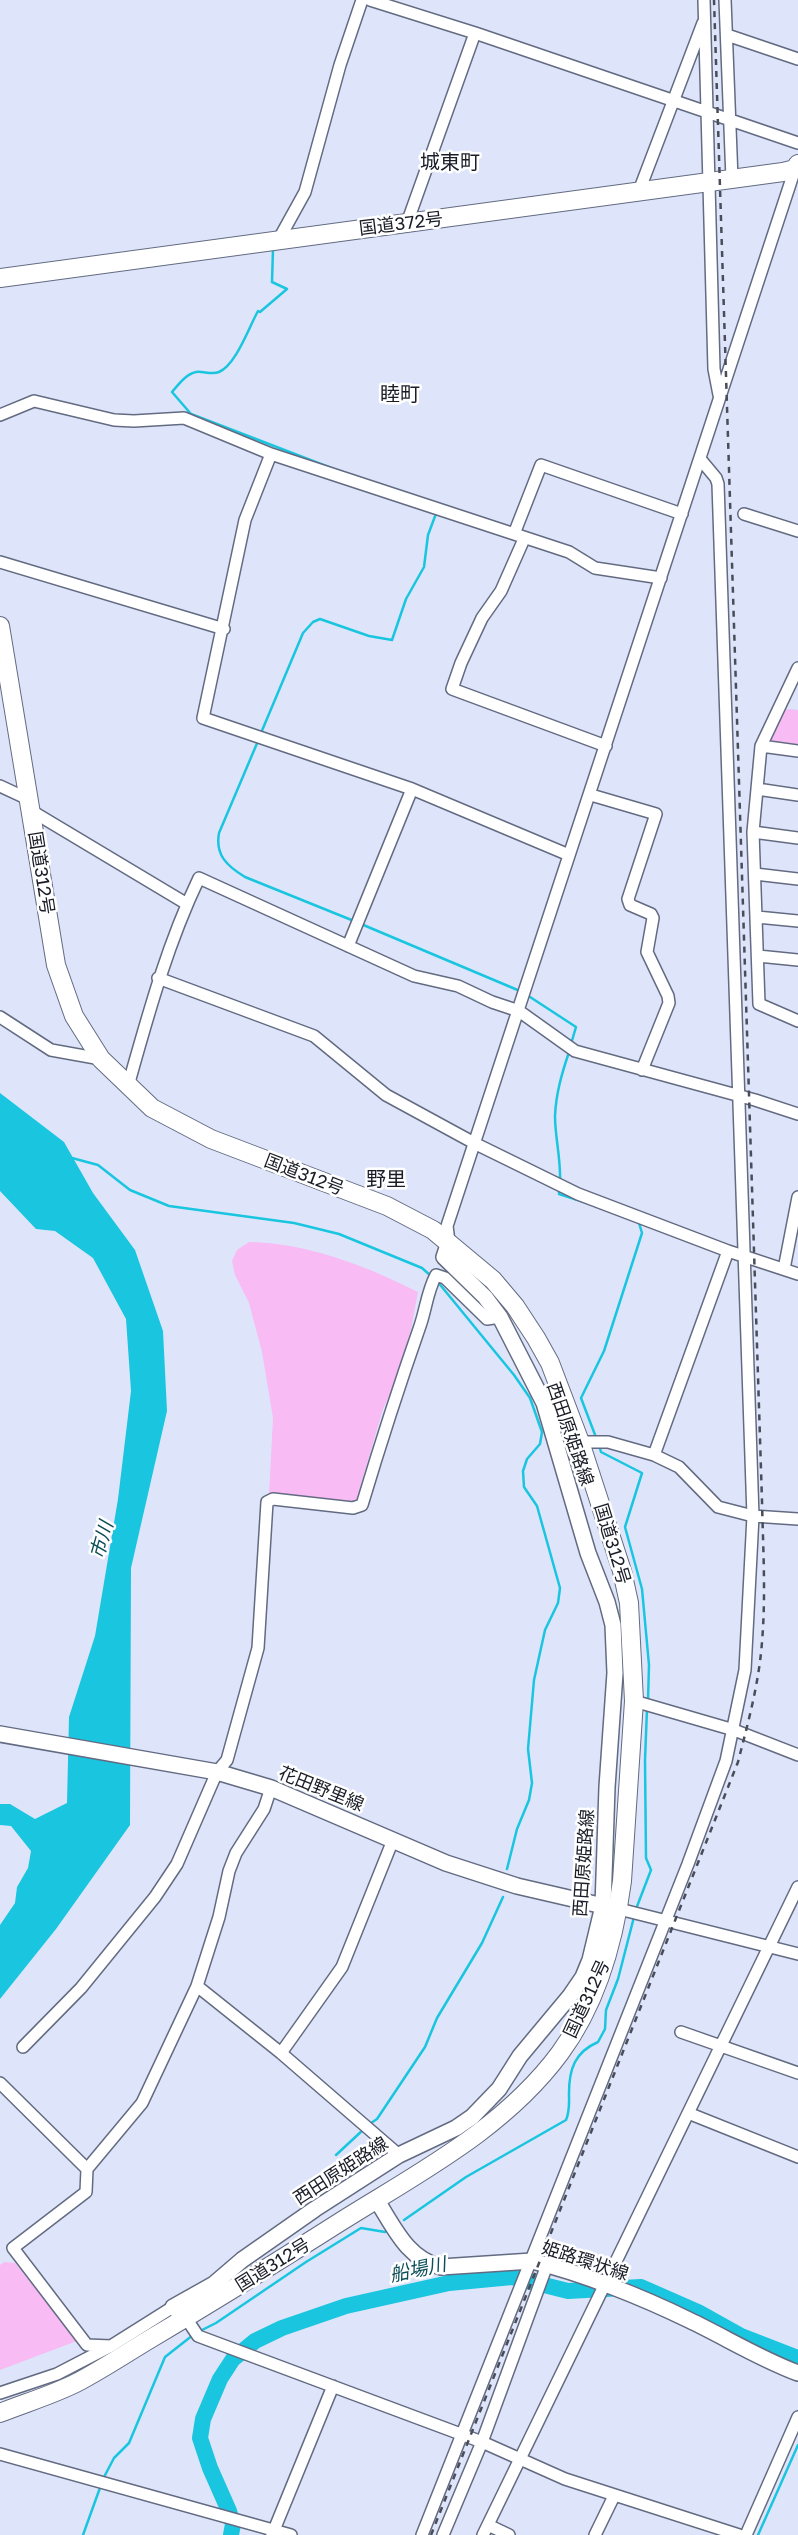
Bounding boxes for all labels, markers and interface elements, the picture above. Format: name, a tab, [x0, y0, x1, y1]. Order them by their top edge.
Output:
district label: 城東町	[420, 151, 480, 175]
street label: 国道372号	[358, 208, 444, 240]
district label: 睦町	[380, 383, 420, 407]
street label: 国道312号	[24, 830, 58, 916]
street label: 国道312号	[261, 1150, 347, 1200]
district label: 野里	[366, 1168, 406, 1192]
street label: 西田原姫路線	[542, 1379, 598, 1489]
street label: 国道312号	[589, 1501, 635, 1587]
water label: 市川	[86, 1519, 118, 1561]
street label: 花田野里線	[275, 1762, 367, 1816]
street label: 西田原姫路線	[569, 1808, 599, 1918]
street label: 国道312号	[560, 1957, 614, 2041]
street label: 西田原姫路線	[290, 2133, 392, 2209]
street label: 国道312号	[232, 2234, 314, 2296]
street label: 姫路環状線	[539, 2237, 631, 2285]
water label: 船場川	[388, 2253, 448, 2287]

